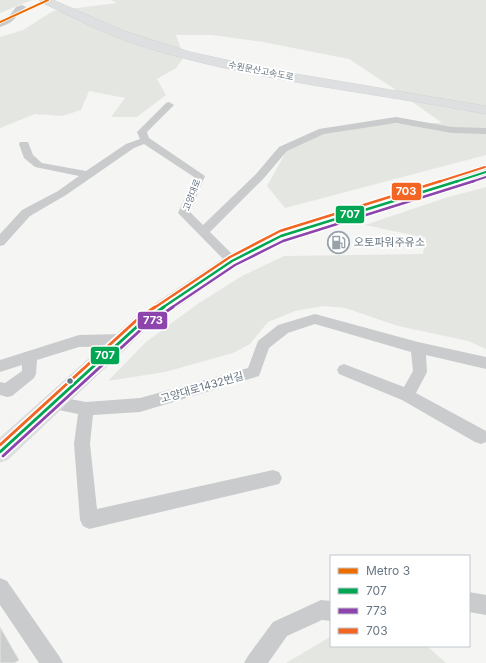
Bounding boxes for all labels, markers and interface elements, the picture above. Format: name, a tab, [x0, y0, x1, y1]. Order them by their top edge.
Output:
street label: 수원문산고속도로	[228, 59, 295, 82]
street label: 고양대로	[180, 177, 203, 212]
line badge: 703	[391, 182, 422, 201]
text: 703	[396, 184, 416, 198]
line badge: 707	[335, 205, 365, 224]
text: 707	[340, 207, 360, 221]
fuel station icon: 오토파워주유소	[325, 229, 351, 255]
place label: 오토파워주유소	[354, 235, 425, 249]
line badge: 773	[137, 311, 168, 330]
text: 773	[143, 313, 163, 327]
line badge: 707	[90, 346, 120, 365]
text: 707	[95, 348, 115, 362]
street label: 고양대로1432번길	[159, 368, 245, 406]
unlabelled marker	[65, 376, 75, 386]
legend	[330, 555, 470, 647]
text: Metro 3	[366, 563, 410, 578]
text: 707	[366, 583, 387, 598]
text: 773	[366, 603, 387, 618]
text: 703	[366, 623, 388, 638]

